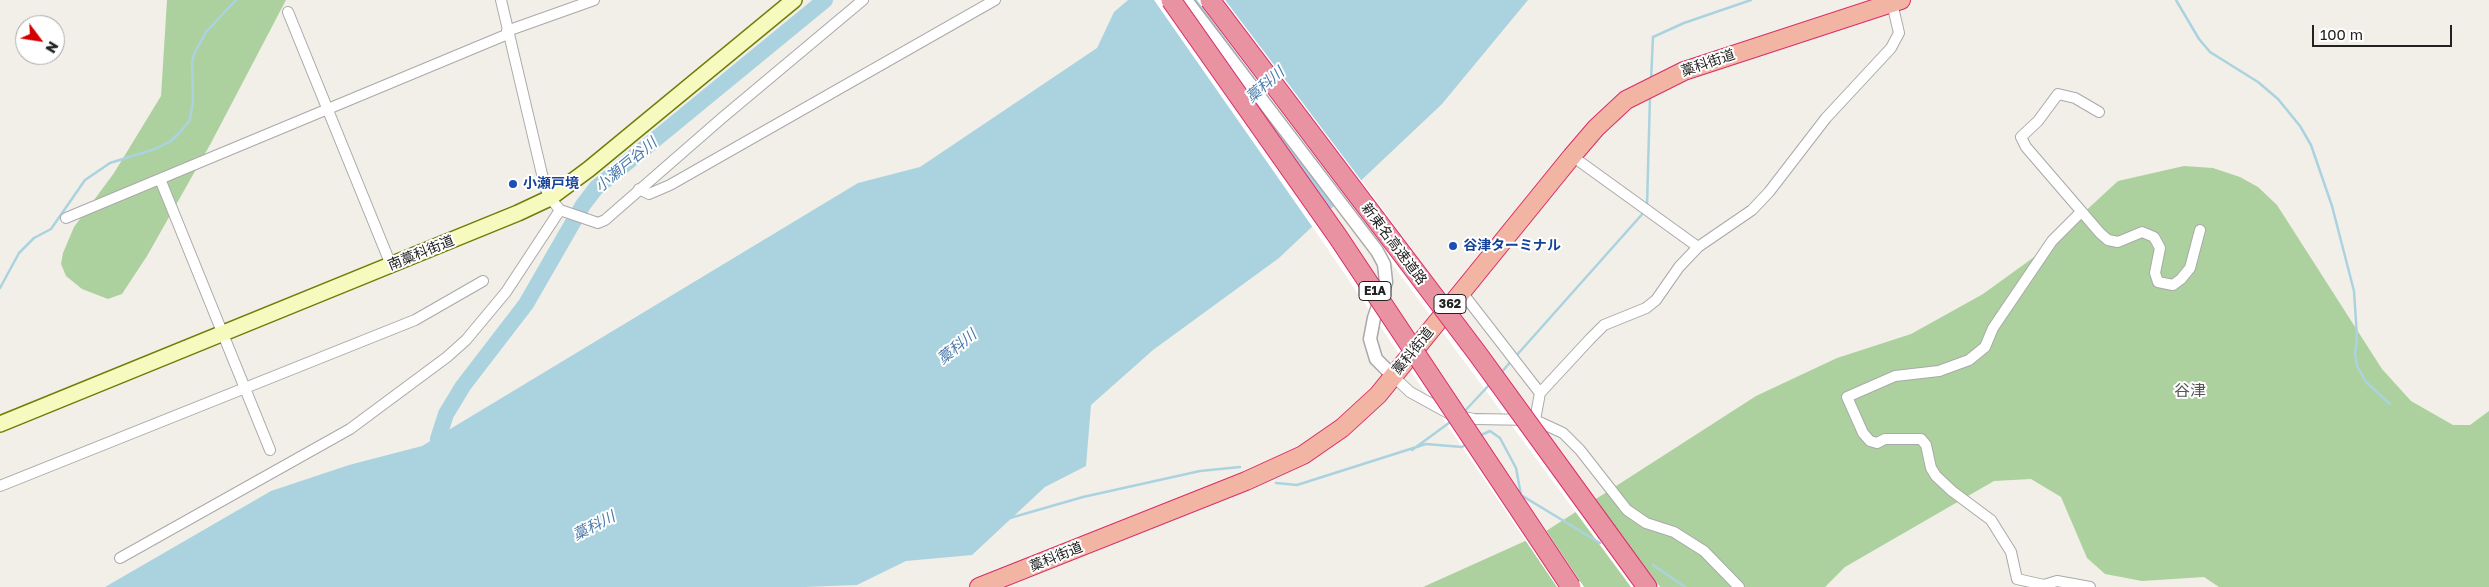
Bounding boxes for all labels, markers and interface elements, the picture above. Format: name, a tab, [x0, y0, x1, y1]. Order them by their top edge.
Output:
north arrow	[15, 15, 65, 65]
scale bar	[2314, 15, 2454, 47]
text: 100 m	[2320, 25, 2363, 43]
text: N	[42, 39, 62, 56]
street label: 藁科街道	[1679, 46, 1737, 80]
water label: 藁科川	[1242, 63, 1288, 107]
water label: 小瀬戸谷川	[591, 134, 661, 196]
place label: 小瀬戸境	[523, 176, 579, 192]
marker: 小瀬戸境	[507, 178, 519, 190]
street label: 新東名高速道路	[1358, 200, 1430, 288]
street label: 南藁科街道	[385, 232, 457, 274]
place label: 谷津ターミナル	[1463, 238, 1561, 254]
marker: 谷津ターミナル	[1447, 240, 1459, 252]
road number: E1A	[1359, 282, 1391, 300]
road number: 362	[1434, 294, 1466, 314]
street label: 藁科街道	[1389, 324, 1437, 378]
water label: 藁科川	[934, 326, 980, 368]
district label: 谷津	[2174, 381, 2206, 401]
water label: 藁科川	[570, 508, 618, 544]
street label: 藁科街道	[1027, 539, 1085, 575]

